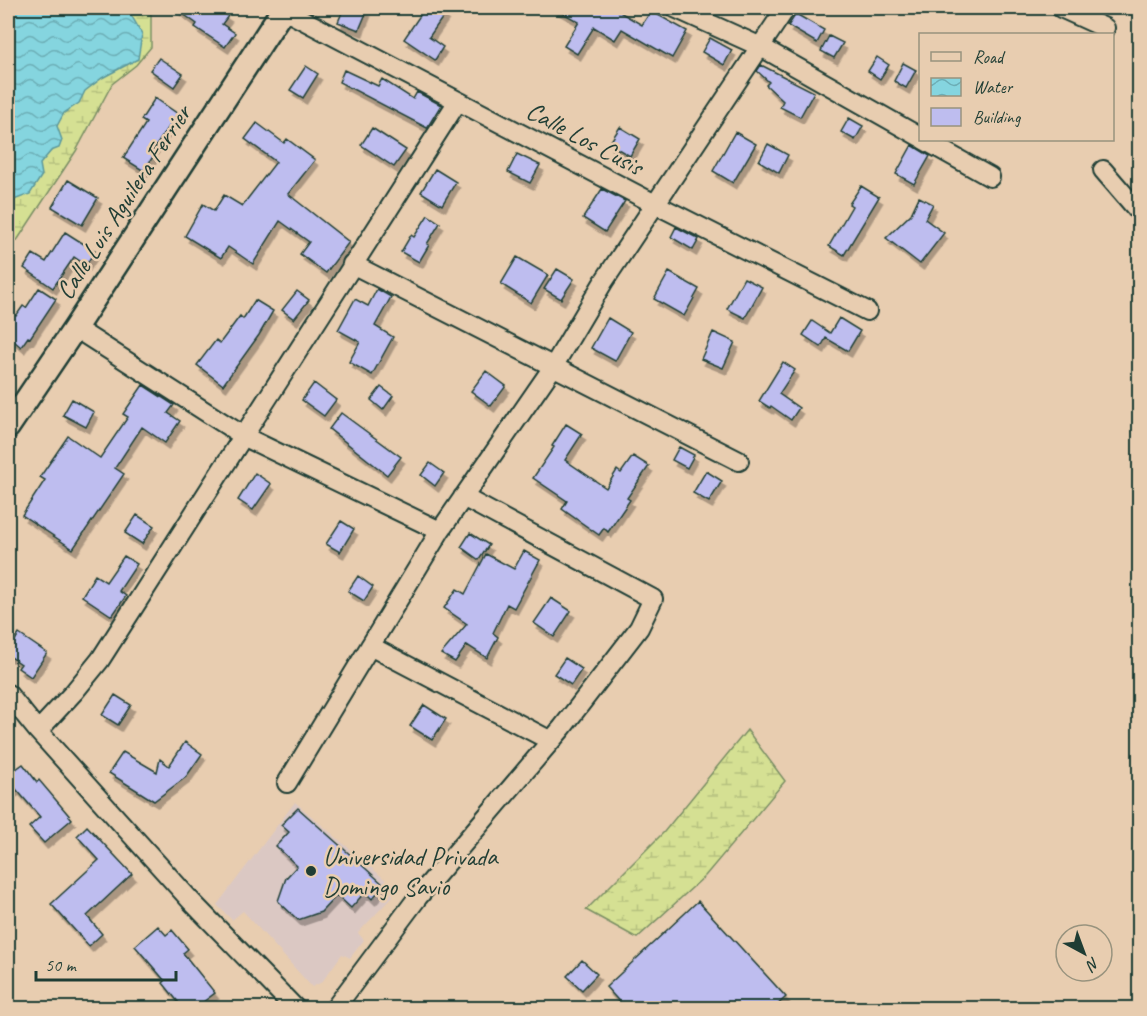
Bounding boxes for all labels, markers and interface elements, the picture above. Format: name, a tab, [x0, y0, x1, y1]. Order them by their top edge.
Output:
legend	[919, 33, 1114, 141]
text: Road	[973, 46, 1006, 68]
text: Water	[973, 76, 1014, 98]
street label: Calle Los Cusis	[521, 94, 651, 184]
street label: Calle Luis Aguilera Ferrier	[48, 97, 200, 306]
text: Building	[973, 106, 1022, 128]
place label: Universidad Privada Domingo Savio	[323, 840, 499, 903]
marker: Universidad Privada Domingo Savio	[304, 864, 318, 878]
north arrow	[1054, 923, 1114, 983]
scale bar	[36, 944, 176, 982]
text: N	[1081, 953, 1103, 976]
text: 50 m	[45, 954, 78, 976]

